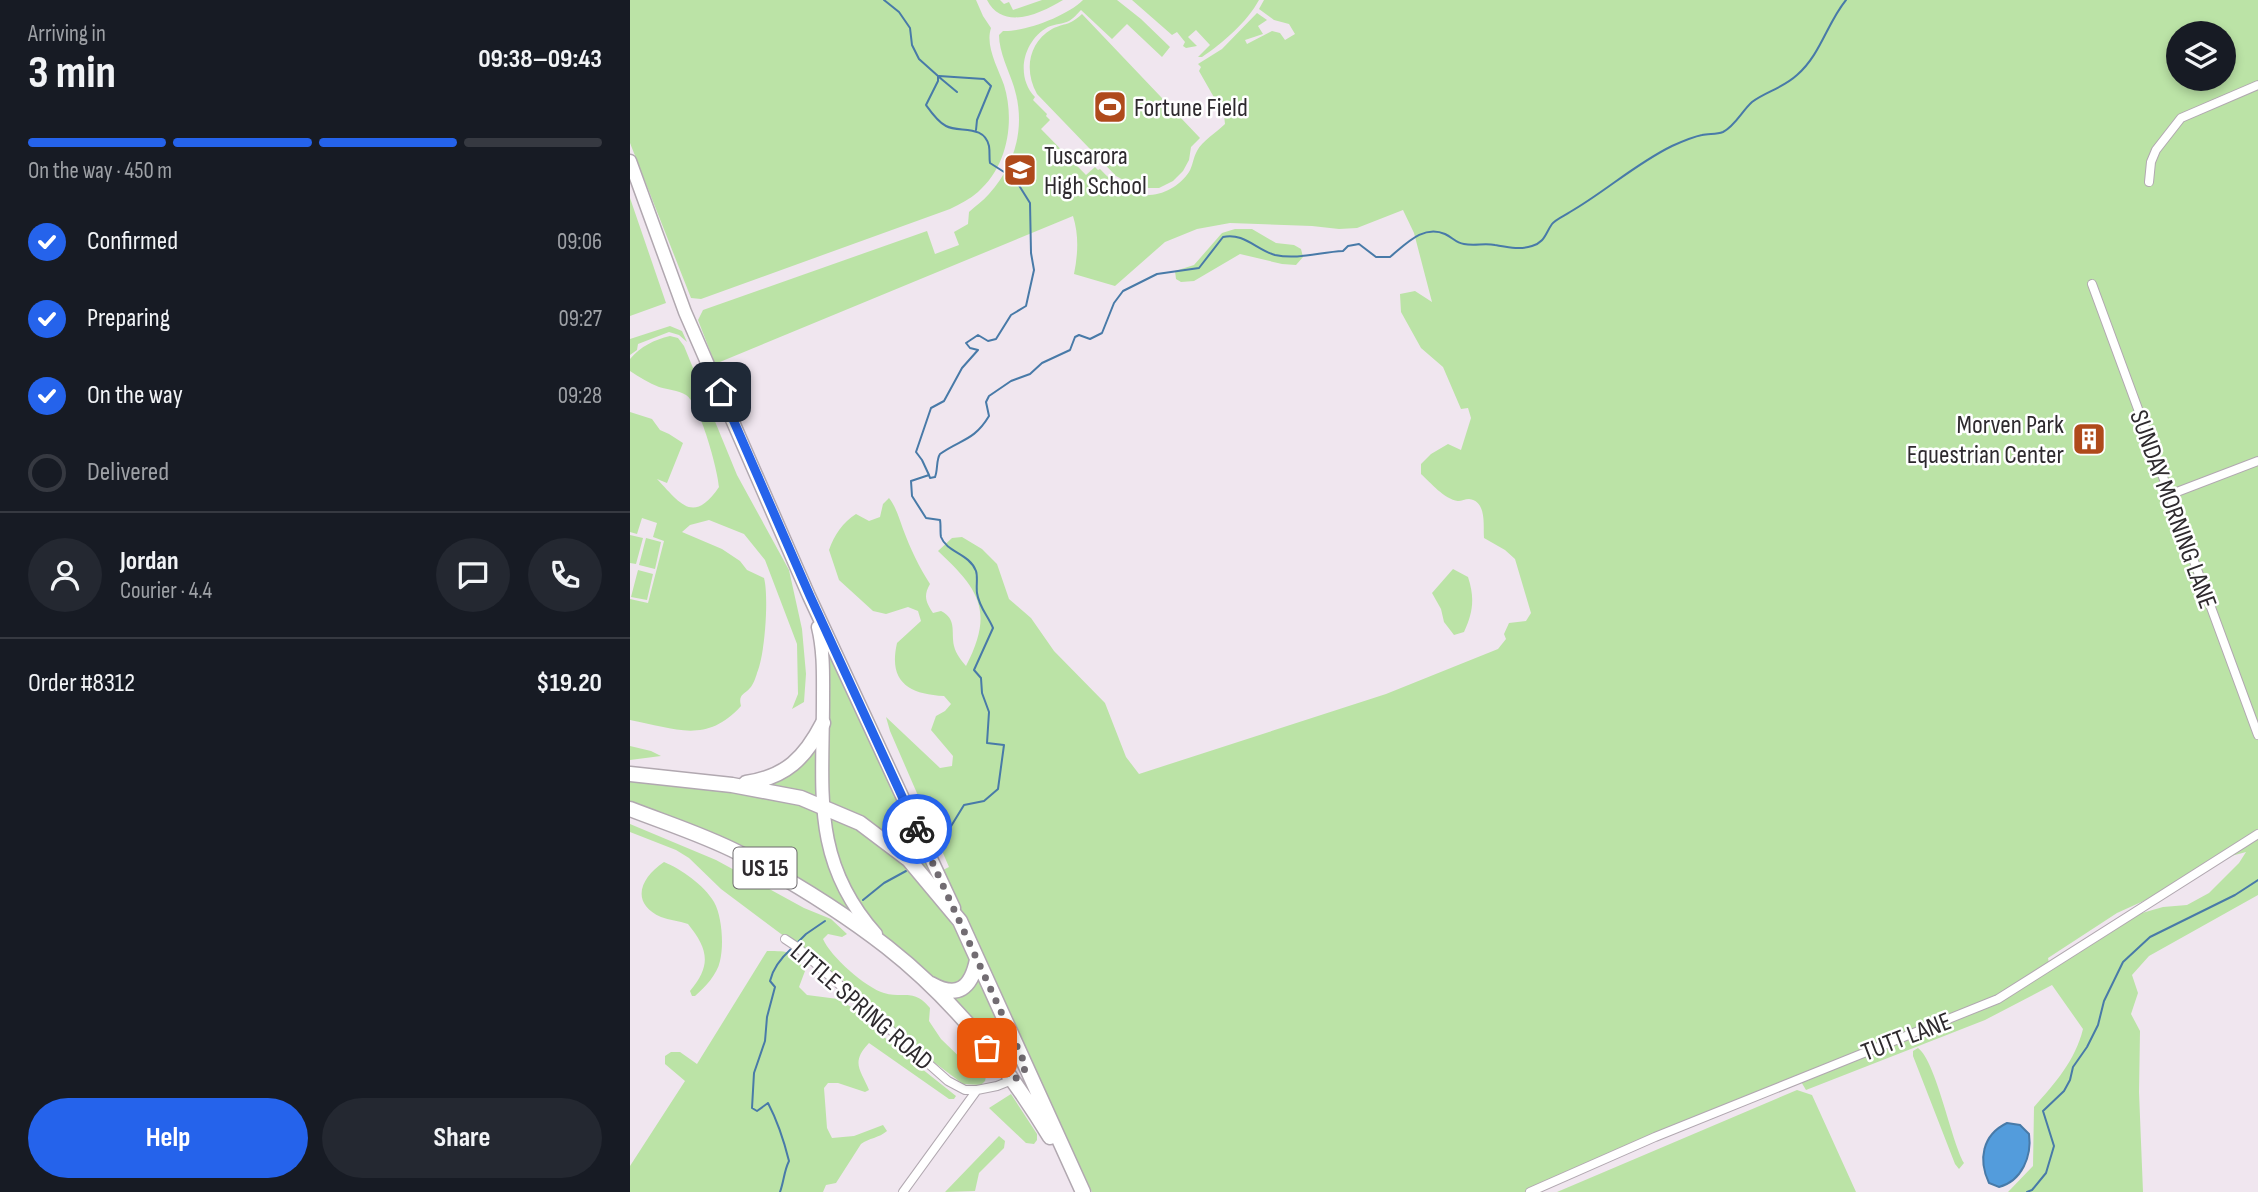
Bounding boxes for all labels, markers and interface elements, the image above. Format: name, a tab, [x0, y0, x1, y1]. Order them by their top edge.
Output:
text: Arriving in	[28, 20, 106, 48]
map controls	[2166, 21, 2236, 91]
button: layers	[2166, 21, 2236, 91]
text: 09:38–09:43	[478, 44, 602, 75]
text: 3 min	[28, 46, 116, 101]
sports icon: Fortune Field	[1091, 88, 1129, 126]
place label: Fortune Field	[1134, 93, 1248, 124]
place label: Tuscarora High School	[1044, 141, 1147, 202]
school or university icon: Tuscarora High School	[1001, 151, 1039, 189]
text: On the way · 450 m	[28, 157, 172, 185]
icon: check	[28, 223, 66, 261]
text: Confirmed	[87, 226, 178, 257]
text: 09:06	[557, 228, 602, 256]
icon: check	[28, 300, 66, 338]
text: Preparing	[87, 303, 170, 334]
text: 09:27	[559, 305, 602, 333]
pin	[691, 362, 751, 422]
icon: home	[702, 373, 740, 411]
icon: check	[28, 377, 66, 415]
text: On the way	[87, 380, 183, 411]
text: 09:28	[558, 382, 602, 410]
street label: SUNDAY MORNING LANE	[2122, 406, 2223, 613]
place label: Morven Park Equestrian Center	[1907, 410, 2065, 471]
building icon: Morven Park Equestrian Center	[2070, 420, 2108, 458]
text: Delivered	[87, 457, 169, 488]
button: person	[28, 538, 102, 612]
button: chat	[436, 538, 510, 612]
button: phone	[528, 538, 602, 612]
text: Jordan	[120, 546, 178, 577]
text: Courier · 4.4	[120, 577, 212, 605]
text: Order #8312	[28, 668, 135, 699]
text: $19.20	[536, 668, 602, 699]
courier	[882, 794, 952, 864]
icon: bike	[898, 810, 936, 848]
road number: US 15	[734, 848, 796, 888]
street label: LITTLE SPRING ROAD	[783, 937, 939, 1077]
street label: TUTT LANE	[1857, 1006, 1956, 1069]
pin	[957, 1018, 1017, 1078]
icon: bag	[968, 1029, 1006, 1067]
button: Help	[28, 1098, 308, 1178]
button: Share	[322, 1098, 602, 1178]

